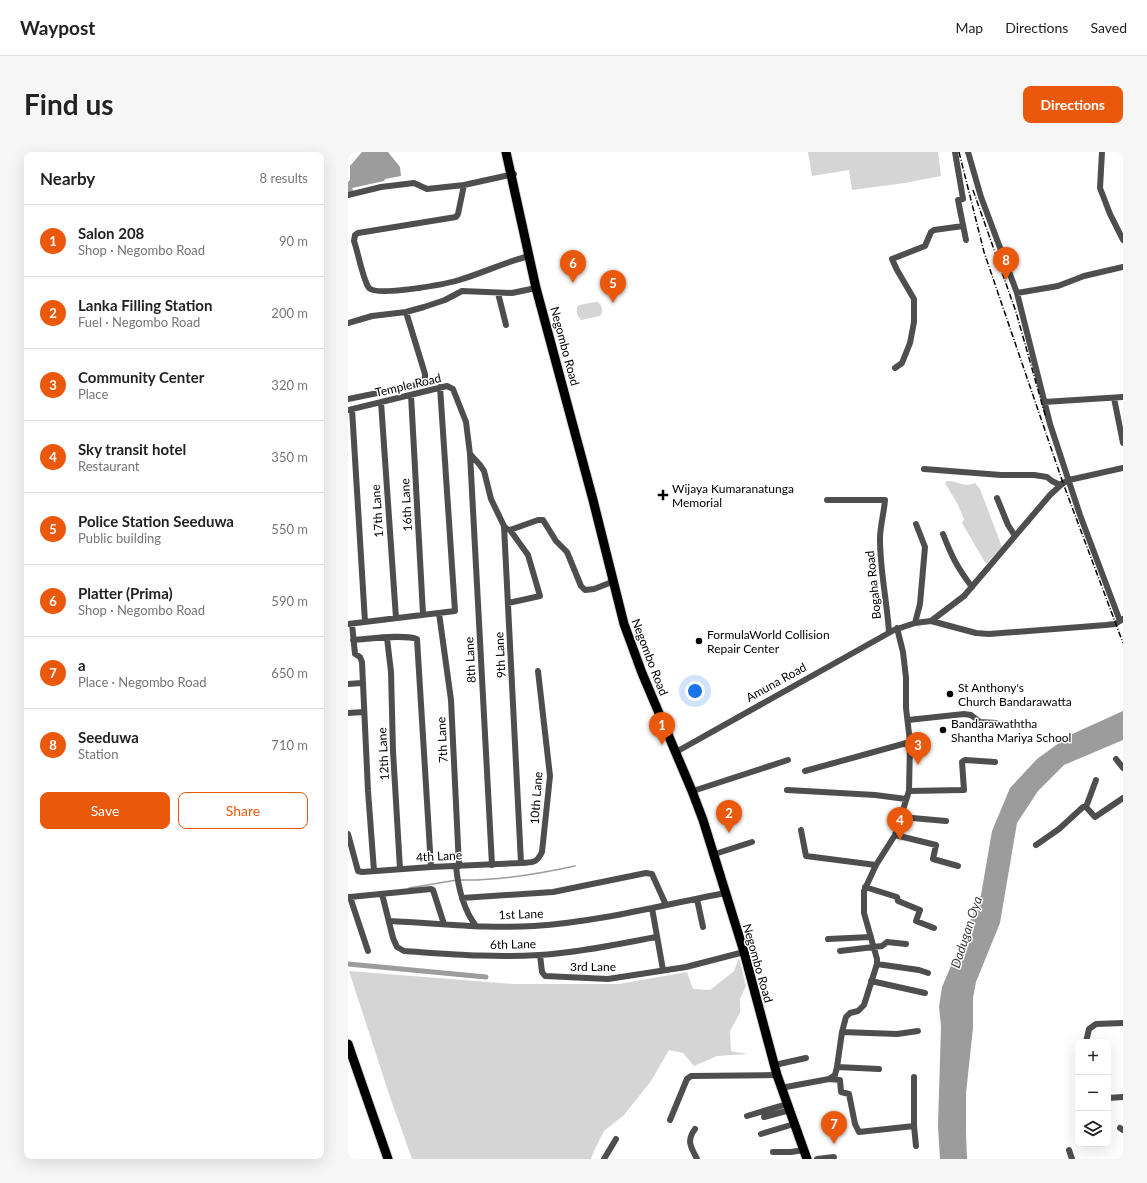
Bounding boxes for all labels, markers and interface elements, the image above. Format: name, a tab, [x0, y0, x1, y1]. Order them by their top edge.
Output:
text: Waypost	[20, 16, 95, 39]
text: Map	[956, 19, 983, 36]
text: Directions	[1005, 19, 1068, 36]
text: Saved	[1090, 19, 1127, 36]
button: Directions	[1023, 86, 1123, 123]
text: Find us	[24, 87, 114, 121]
text: Nearby	[40, 168, 95, 189]
text: 8 results	[260, 170, 308, 186]
text: Salon 208	[78, 224, 144, 242]
text: 1	[49, 233, 57, 249]
text: 90 m	[279, 233, 308, 249]
text: Shop · Negombo Road	[78, 242, 205, 258]
pin: 8	[993, 247, 1019, 280]
pin: 6	[560, 250, 586, 283]
pin: 5	[600, 270, 626, 303]
text: Lanka Filling Station	[78, 296, 212, 314]
text: 2	[49, 305, 57, 321]
text: 200 m	[271, 305, 308, 321]
street label: Negombo Road	[547, 305, 583, 387]
text: Fuel · Negombo Road	[78, 314, 200, 330]
text: Community Center	[78, 368, 204, 386]
street label: Temple Road	[373, 370, 443, 400]
text: 3	[49, 377, 57, 393]
text: 320 m	[271, 377, 308, 393]
text: Place	[78, 386, 108, 402]
text: Sky transit hotel	[78, 440, 186, 458]
text: 4	[49, 449, 57, 465]
text: 350 m	[271, 449, 308, 465]
text: Restaurant	[78, 458, 140, 474]
street label: 16th Lane	[397, 478, 415, 532]
place label: Wijaya Kumaranatunga Memorial	[672, 481, 794, 510]
street label: 17th Lane	[368, 484, 386, 538]
marker: Wijaya Kumaranatunga Memorial	[657, 489, 669, 501]
text: Police Station Seeduwa	[78, 512, 234, 530]
text: 5	[49, 521, 57, 537]
text: 550 m	[271, 521, 308, 537]
text: Public building	[78, 530, 161, 546]
street label: Bogaha Road	[862, 550, 884, 620]
text: Platter (Prima)	[78, 584, 173, 602]
text: 6	[49, 593, 57, 609]
text: 590 m	[271, 593, 308, 609]
text: Shop · Negombo Road	[78, 602, 205, 618]
street label: Negombo Road	[628, 616, 672, 698]
place label: FormulaWorld Collision Repair Center	[707, 627, 830, 656]
street label: 9th Lane	[491, 632, 509, 678]
marker: FormulaWorld Collision Repair Center	[694, 636, 704, 646]
street label: 8th Lane	[461, 637, 479, 683]
text: a	[78, 656, 86, 674]
street label: Amuna Road	[743, 659, 809, 705]
text: 7	[49, 665, 57, 681]
text: 650 m	[271, 665, 308, 681]
text: Place · Negombo Road	[78, 674, 206, 690]
place label: St Anthony's Church Bandarawatta	[958, 680, 1072, 709]
your location	[685, 681, 705, 701]
marker: St Anthony's Church Bandarawatta	[945, 689, 955, 699]
pin: 1	[649, 712, 675, 745]
place label: Bandarawaththa Shantha Mariya School	[951, 716, 1071, 745]
street label: 7th Lane	[433, 717, 451, 763]
marker: Bandarawaththa Shantha Mariya School	[938, 725, 948, 735]
street label: 12th Lane	[374, 727, 392, 781]
text: Seeduwa	[78, 728, 139, 746]
pin: 3	[905, 732, 931, 765]
text: 8	[49, 737, 57, 753]
text: 710 m	[271, 737, 308, 753]
text: Station	[78, 746, 118, 762]
street label: 10th Lane	[527, 771, 545, 825]
button: Save	[40, 792, 170, 829]
button: Share	[178, 792, 308, 829]
pin: 2	[716, 800, 742, 833]
pin: 4	[887, 807, 913, 840]
street label: 4th Lane	[416, 847, 462, 865]
water label: Dadugan Oya	[947, 894, 985, 970]
street label: 1st Lane	[498, 906, 544, 922]
street label: Negombo Road	[740, 922, 776, 1004]
street label: 6th Lane	[490, 936, 536, 952]
street label: 3rd Lane	[570, 959, 616, 974]
map controls	[1075, 1039, 1111, 1147]
button: +	[1075, 1039, 1111, 1075]
button: −	[1075, 1075, 1111, 1111]
pin: 7	[821, 1111, 847, 1144]
button: layers	[1075, 1111, 1111, 1147]

